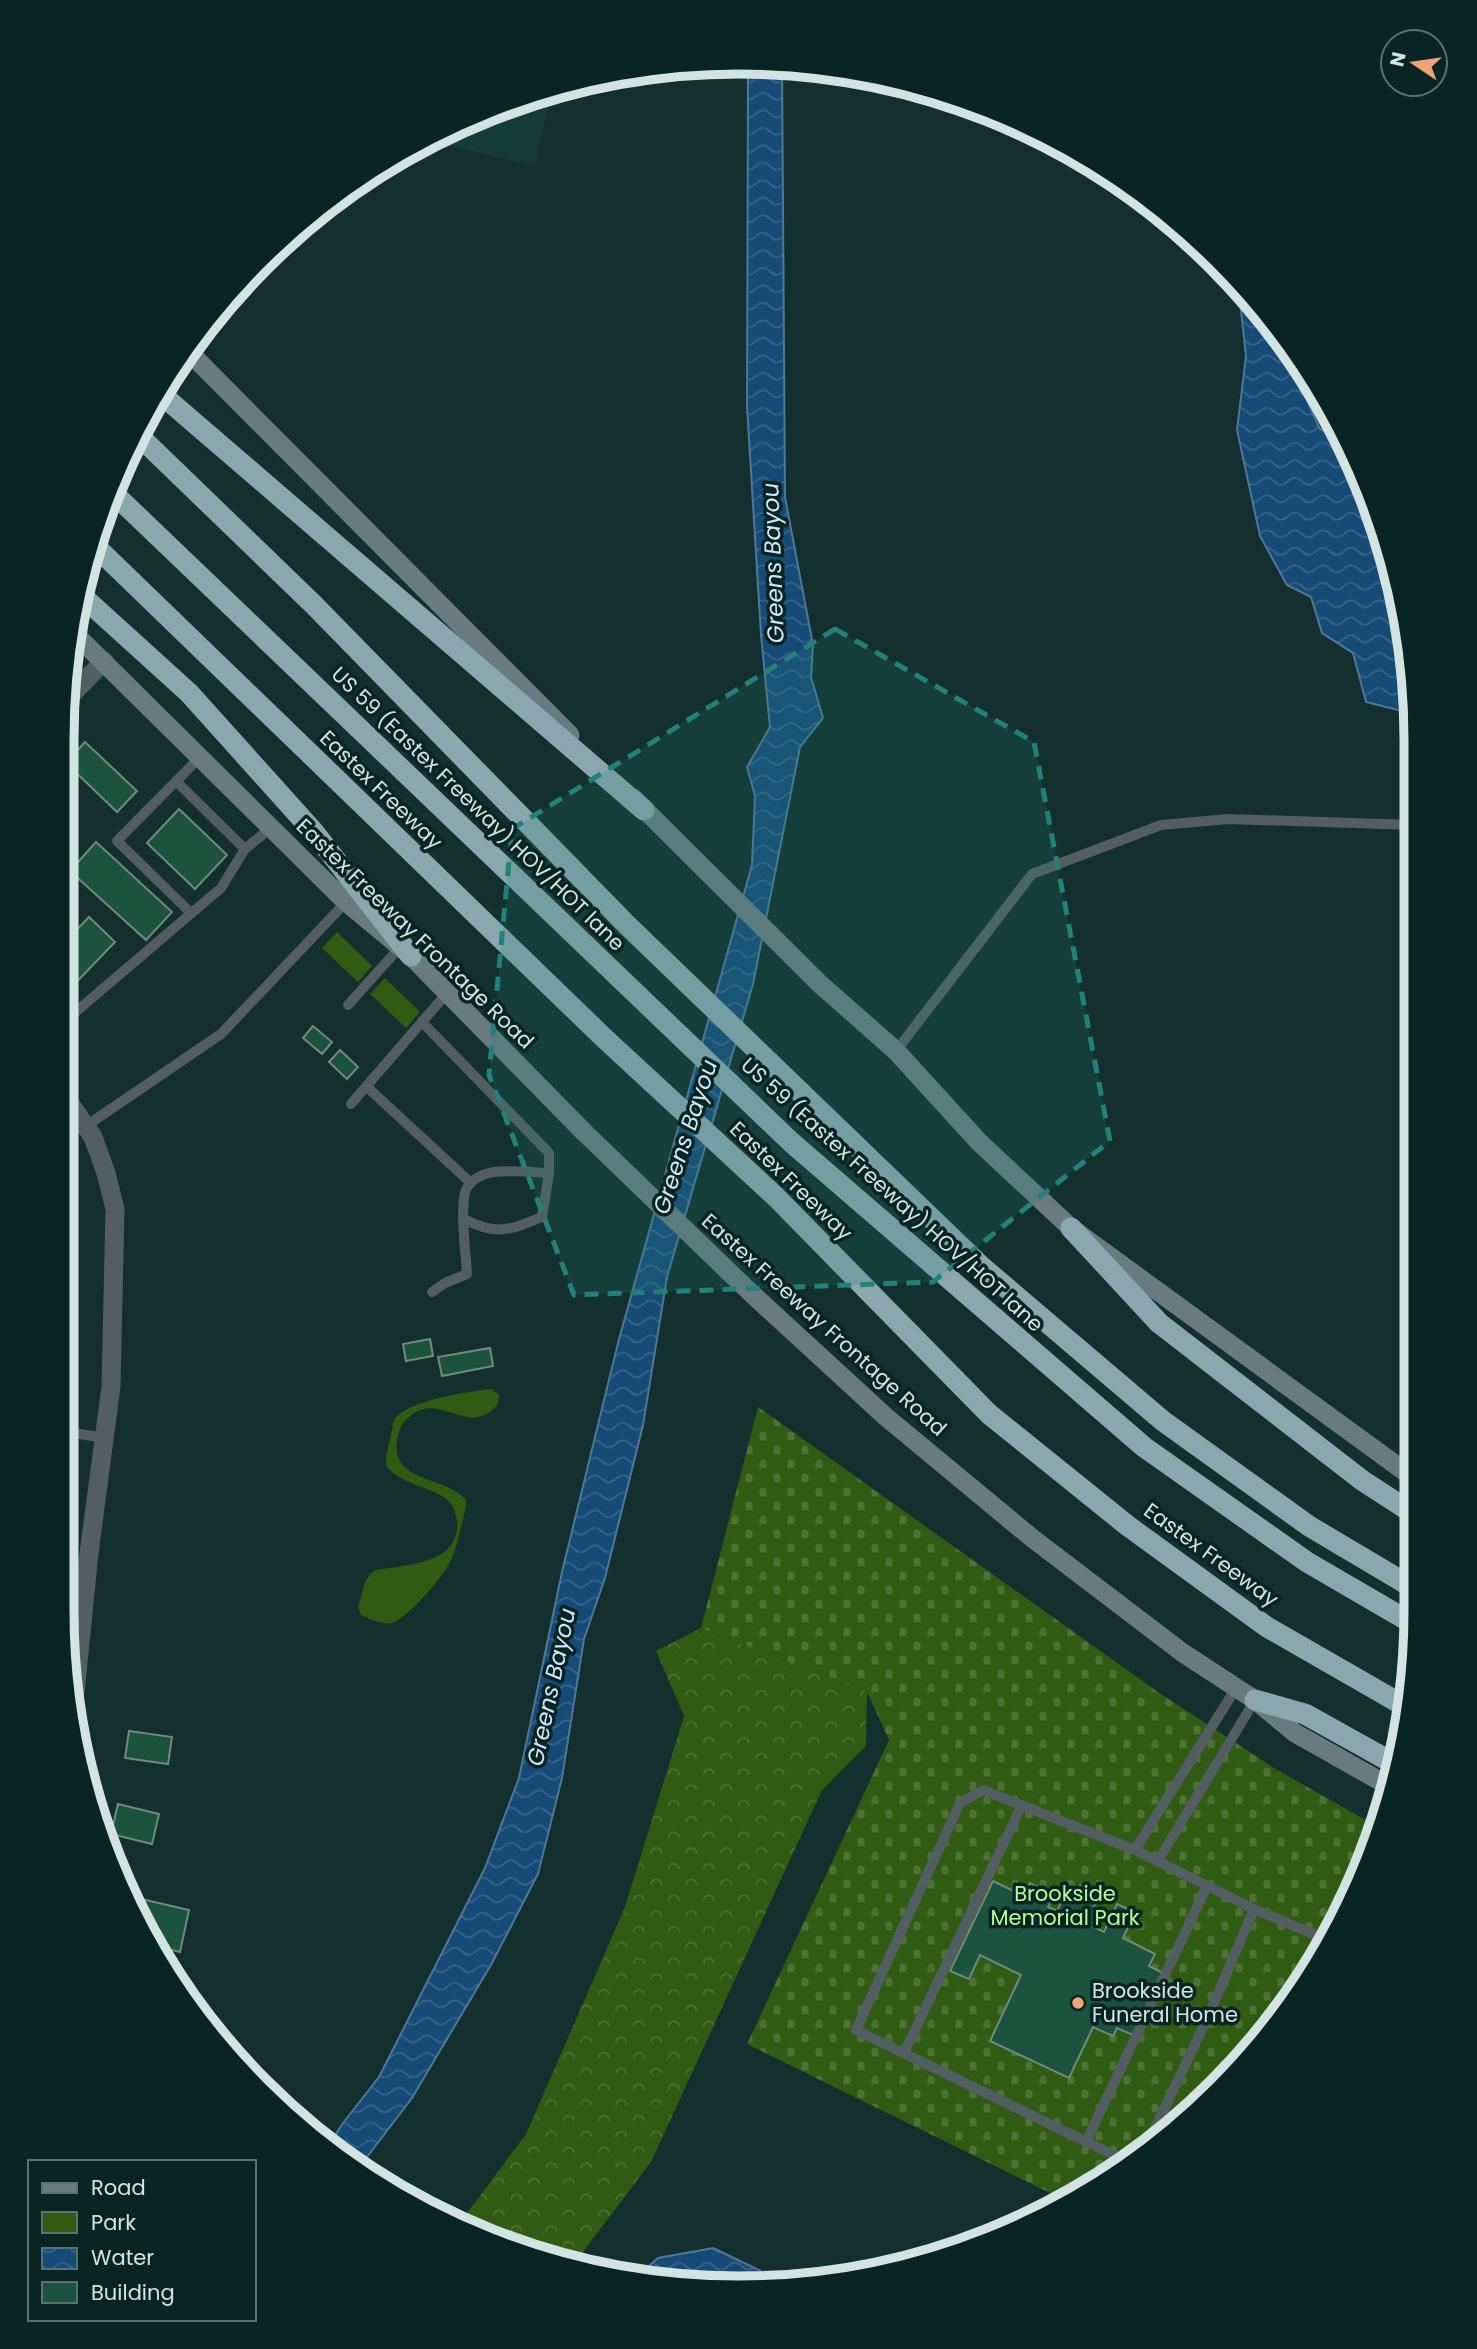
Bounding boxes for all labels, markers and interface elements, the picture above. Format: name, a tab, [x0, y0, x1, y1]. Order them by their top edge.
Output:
north arrow	[1379, 28, 1449, 98]
text: N	[1383, 49, 1413, 69]
water label: Greens Bayou	[754, 482, 792, 644]
street label: US 59 (Eastex Freeway) HOV/HOT lane	[325, 660, 632, 957]
street label: Eastex Freeway	[314, 724, 449, 856]
street label: Eastex Freeway Frontage Road	[290, 812, 541, 1055]
street label: US 59 (Eastex Freeway) HOV/HOT lane	[735, 1051, 1050, 1339]
water label: Greens Bayou	[645, 1056, 725, 1218]
street label: Eastex Freeway	[724, 1115, 859, 1247]
street label: Eastex Freeway Frontage Road	[696, 1207, 953, 1443]
street label: Eastex Freeway	[1138, 1496, 1285, 1613]
water label: Greens Bayou	[519, 1605, 583, 1769]
park label: Brookside Memorial Park	[990, 1879, 1140, 1932]
place label: Brookside Funeral Home	[1092, 1976, 1238, 2029]
marker: Brookside Funeral Home	[1070, 1995, 1086, 2011]
legend	[28, 2160, 256, 2321]
text: Road	[91, 2173, 146, 2202]
text: Park	[91, 2208, 136, 2237]
text: Water	[91, 2243, 154, 2272]
text: Building	[91, 2278, 175, 2307]

